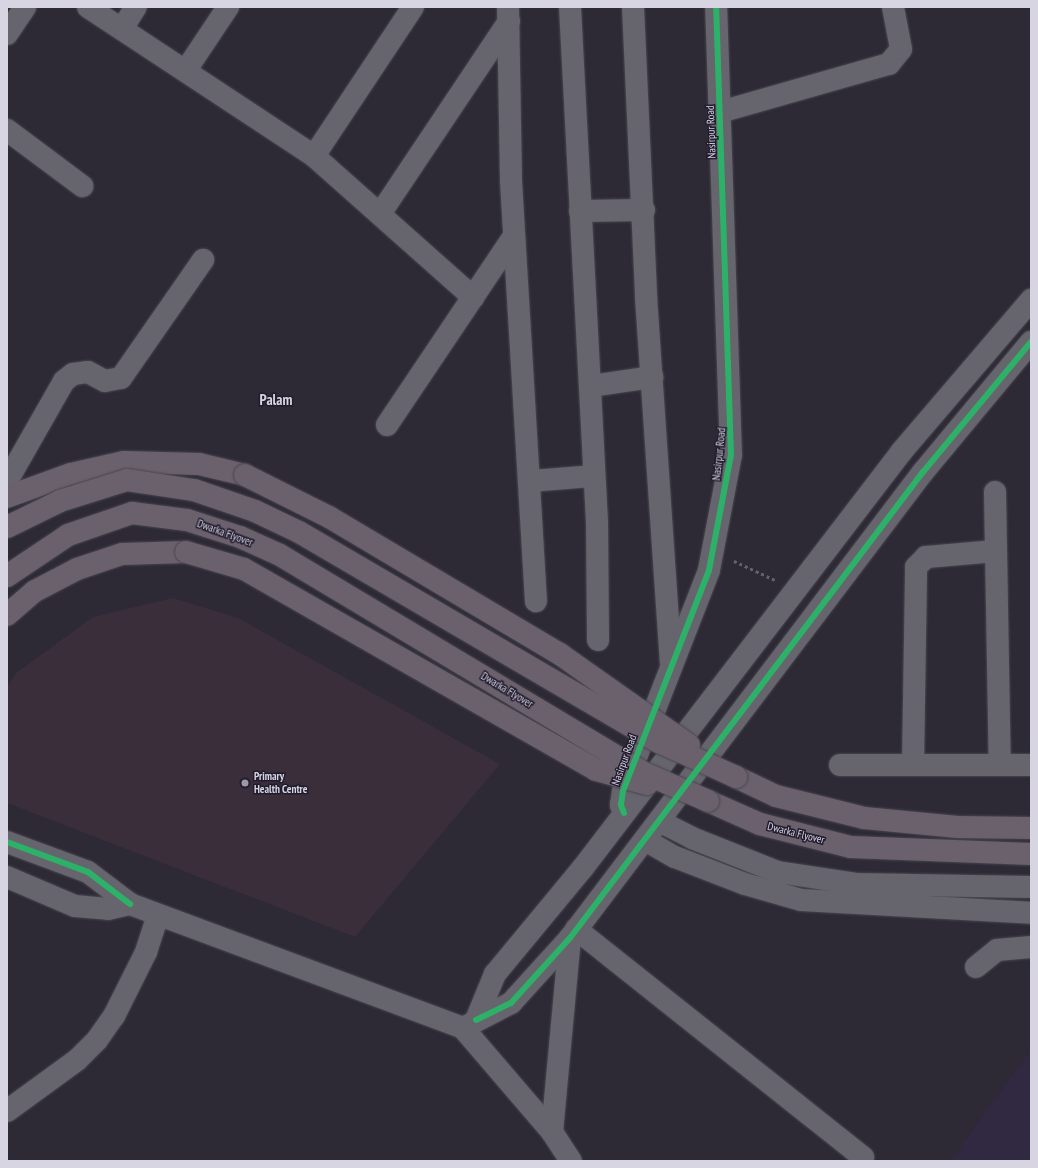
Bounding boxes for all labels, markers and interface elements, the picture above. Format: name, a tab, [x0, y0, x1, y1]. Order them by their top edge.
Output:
street label: Nasirpur Road	[703, 105, 719, 159]
district label: Palam	[260, 391, 292, 409]
street label: Nasirpur Road	[710, 427, 728, 481]
street label: Dwarka Flyover	[195, 517, 255, 549]
street label: Dwarka Flyover	[479, 669, 535, 711]
street label: Nasirpur Road	[609, 733, 639, 787]
place label: Primary Health Centre	[254, 770, 308, 796]
marker: Primary Health Centre	[239, 777, 251, 789]
street label: Dwarka Flyover	[766, 820, 826, 846]

